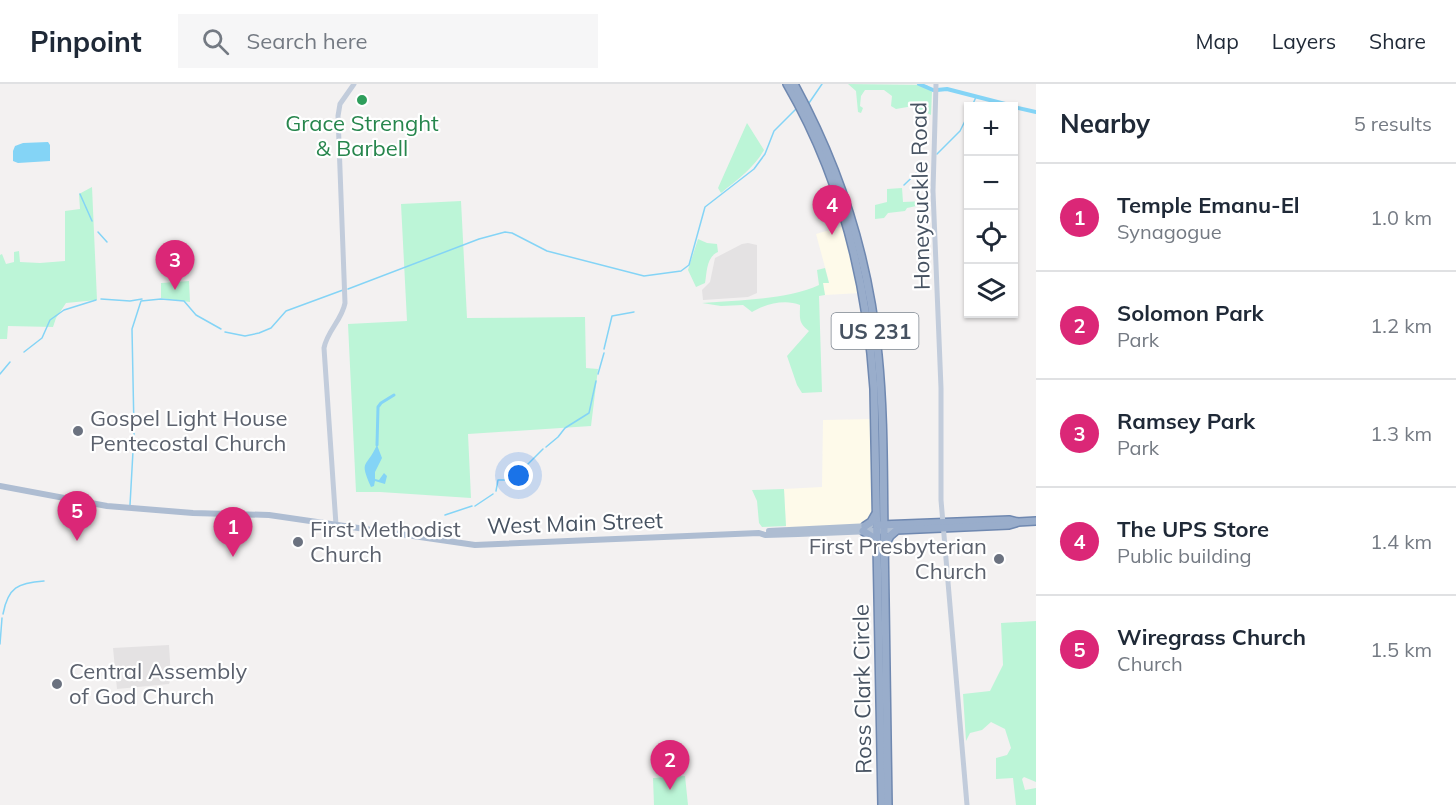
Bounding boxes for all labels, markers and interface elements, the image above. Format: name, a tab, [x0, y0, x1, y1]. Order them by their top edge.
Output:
search box	[178, 14, 598, 68]
text: Pinpoint	[30, 24, 142, 59]
icon: search	[199, 25, 232, 58]
text: Search here	[247, 27, 368, 55]
text: Map	[1196, 28, 1239, 54]
text: Layers	[1272, 28, 1336, 54]
text: Share	[1369, 28, 1426, 54]
marker: Grace Strenght & Barbell	[355, 93, 369, 107]
street label: Honeysuckle Road	[904, 102, 936, 290]
map controls	[964, 102, 1018, 318]
button: +	[964, 102, 1018, 156]
text: Nearby	[1060, 107, 1150, 140]
place label: Grace Strenght & Barbell	[285, 109, 439, 162]
text: 5 results	[1354, 111, 1432, 136]
button: −	[964, 156, 1018, 210]
pin: 4	[812, 186, 852, 235]
text: Temple Emanu-El	[1117, 191, 1300, 219]
text: 1	[1074, 205, 1086, 230]
text: 1.0 km	[1370, 205, 1432, 230]
button: locate	[964, 210, 1018, 264]
text: Synagogue	[1117, 219, 1222, 244]
pin: 3	[156, 240, 195, 290]
button: layers	[964, 264, 1018, 318]
text: Solomon Park	[1117, 299, 1264, 327]
road number: US 231	[832, 313, 918, 349]
text: 2	[1074, 313, 1086, 338]
text: 1.2 km	[1370, 313, 1432, 338]
text: Park	[1117, 327, 1159, 352]
place label: Gospel Light House Pentecostal Church	[90, 404, 288, 457]
text: Ramsey Park	[1117, 407, 1255, 435]
text: 3	[1074, 421, 1086, 446]
text: 1.3 km	[1370, 421, 1432, 446]
marker: Gospel Light House Pentecostal Church	[71, 424, 85, 438]
text: Park	[1117, 435, 1159, 460]
your location	[504, 461, 533, 490]
pin: 5	[58, 492, 97, 541]
street label: West Main Street	[486, 506, 664, 540]
pin: 1	[214, 508, 252, 557]
place label: First Methodist Church	[310, 515, 461, 568]
text: The UPS Store	[1117, 515, 1269, 543]
text: 4	[1074, 529, 1086, 554]
text: 1.4 km	[1370, 529, 1432, 554]
place label: First Presbyterian Church	[809, 532, 987, 585]
marker: First Methodist Church	[291, 535, 305, 549]
text: Public building	[1117, 543, 1252, 568]
marker: First Presbyterian Church	[992, 552, 1006, 566]
street label: Ross Clark Circle	[847, 604, 877, 774]
text: Wiregrass Church	[1117, 623, 1306, 651]
text: 5	[1074, 637, 1086, 662]
text: 1.5 km	[1370, 637, 1432, 662]
text: Church	[1117, 651, 1183, 676]
place label: Central Assembly of God Church	[69, 657, 247, 710]
marker: Central Assembly of God Church	[50, 677, 64, 691]
pin: 2	[650, 740, 690, 790]

